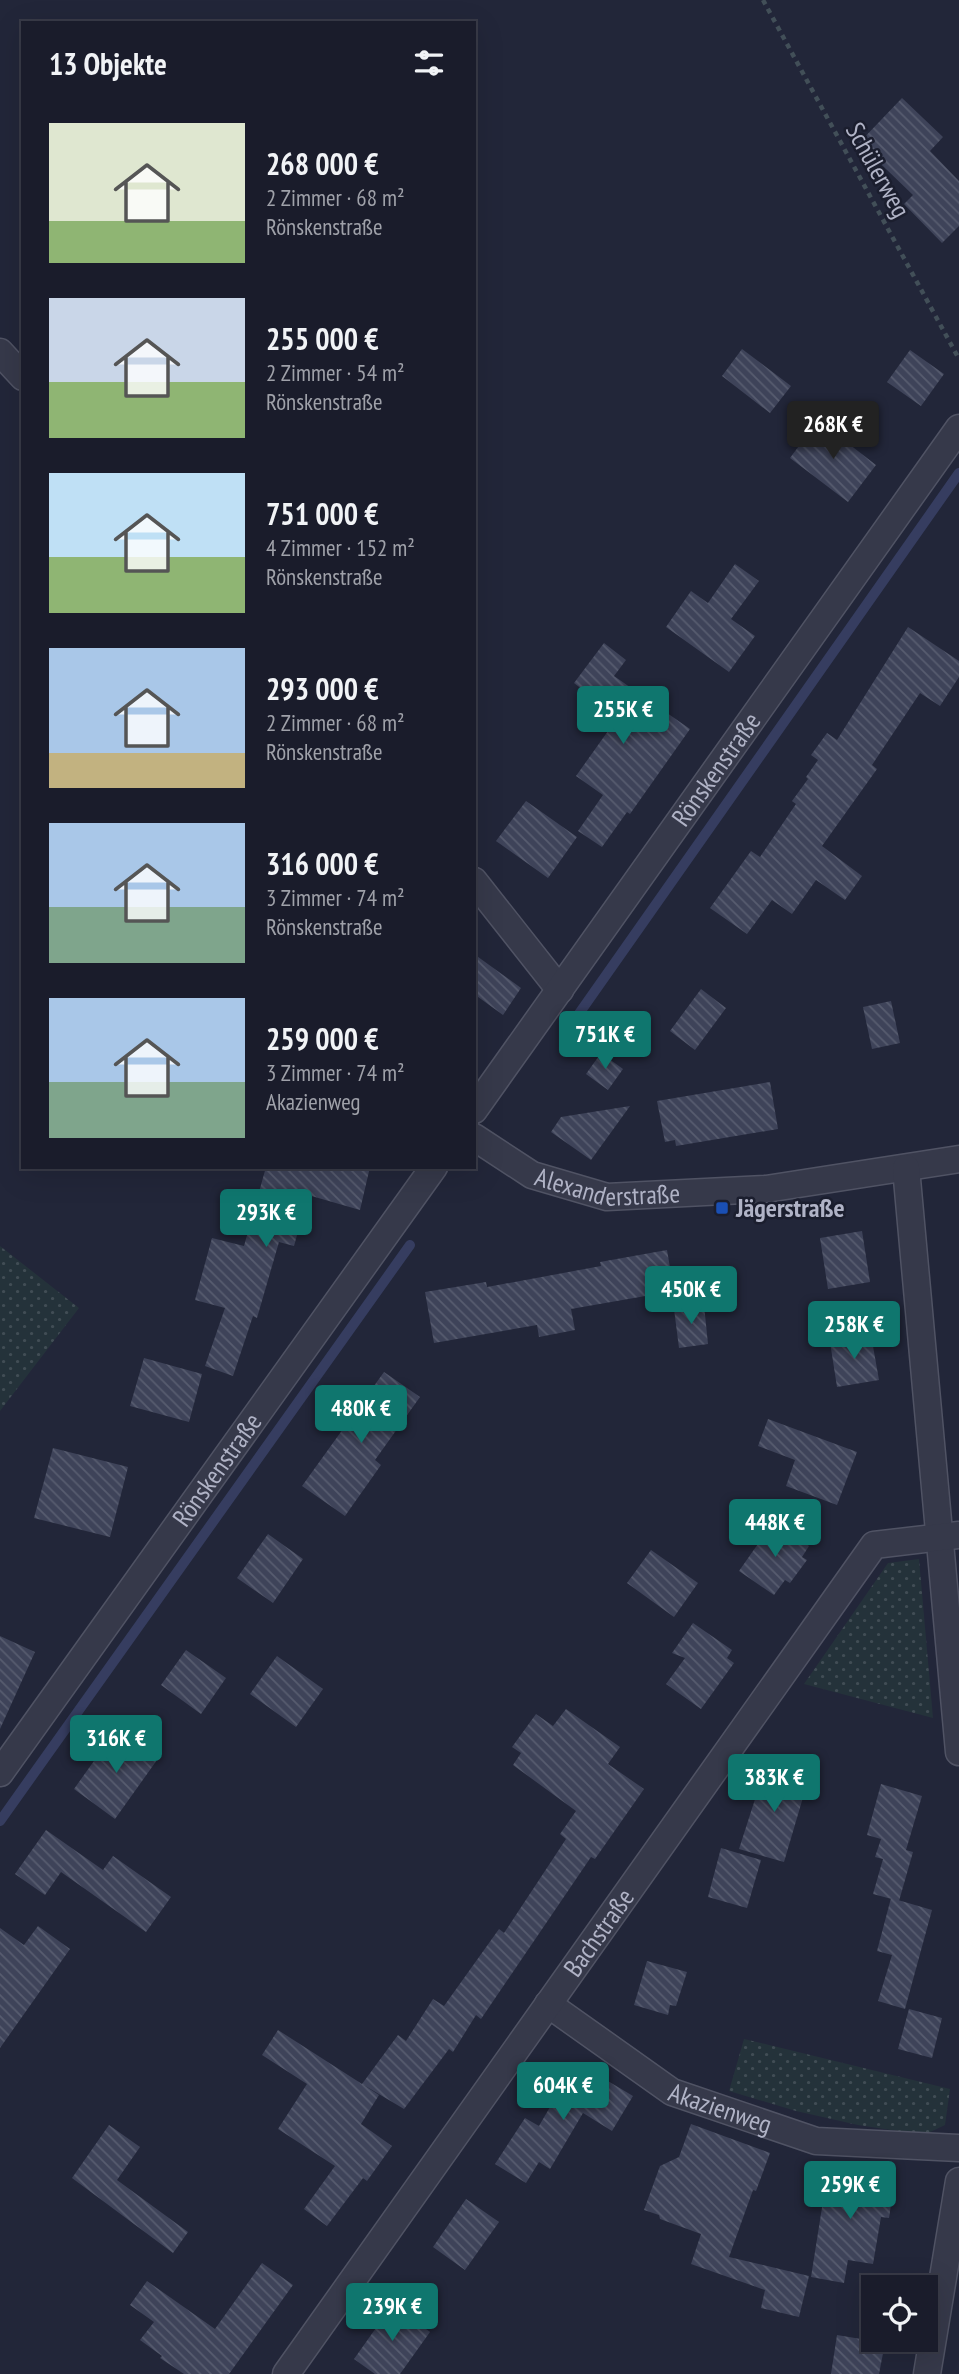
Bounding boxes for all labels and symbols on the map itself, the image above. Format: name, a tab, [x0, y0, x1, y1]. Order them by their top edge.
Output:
street label: Schülerweg	[839, 116, 918, 223]
pin: 268K €	[776, 402, 890, 461]
pin: 255K €	[566, 686, 680, 746]
street label: Rönskenstraße	[664, 706, 767, 832]
pin: 751K €	[548, 1012, 662, 1071]
street label: Alexanderstraße	[531, 1160, 681, 1213]
pin: 293K €	[209, 1190, 323, 1249]
place label: Jägerstraße	[735, 1191, 845, 1224]
marker: Jägerstraße	[714, 1200, 730, 1216]
pin: 450K €	[634, 1266, 748, 1326]
pin: 258K €	[797, 1302, 911, 1361]
pin: 480K €	[304, 1386, 418, 1445]
street label: Rönskenstraße	[165, 1406, 269, 1533]
pin: 448K €	[718, 1500, 832, 1559]
pin: 316K €	[59, 1716, 173, 1775]
pin: 383K €	[717, 1755, 831, 1814]
street label: Bachstraße	[556, 1882, 641, 1983]
pin: 604K €	[506, 2062, 620, 2122]
street label: Akazienweg	[664, 2075, 776, 2141]
pin: 259K €	[793, 2162, 907, 2221]
pin: 239K €	[335, 2284, 449, 2343]

